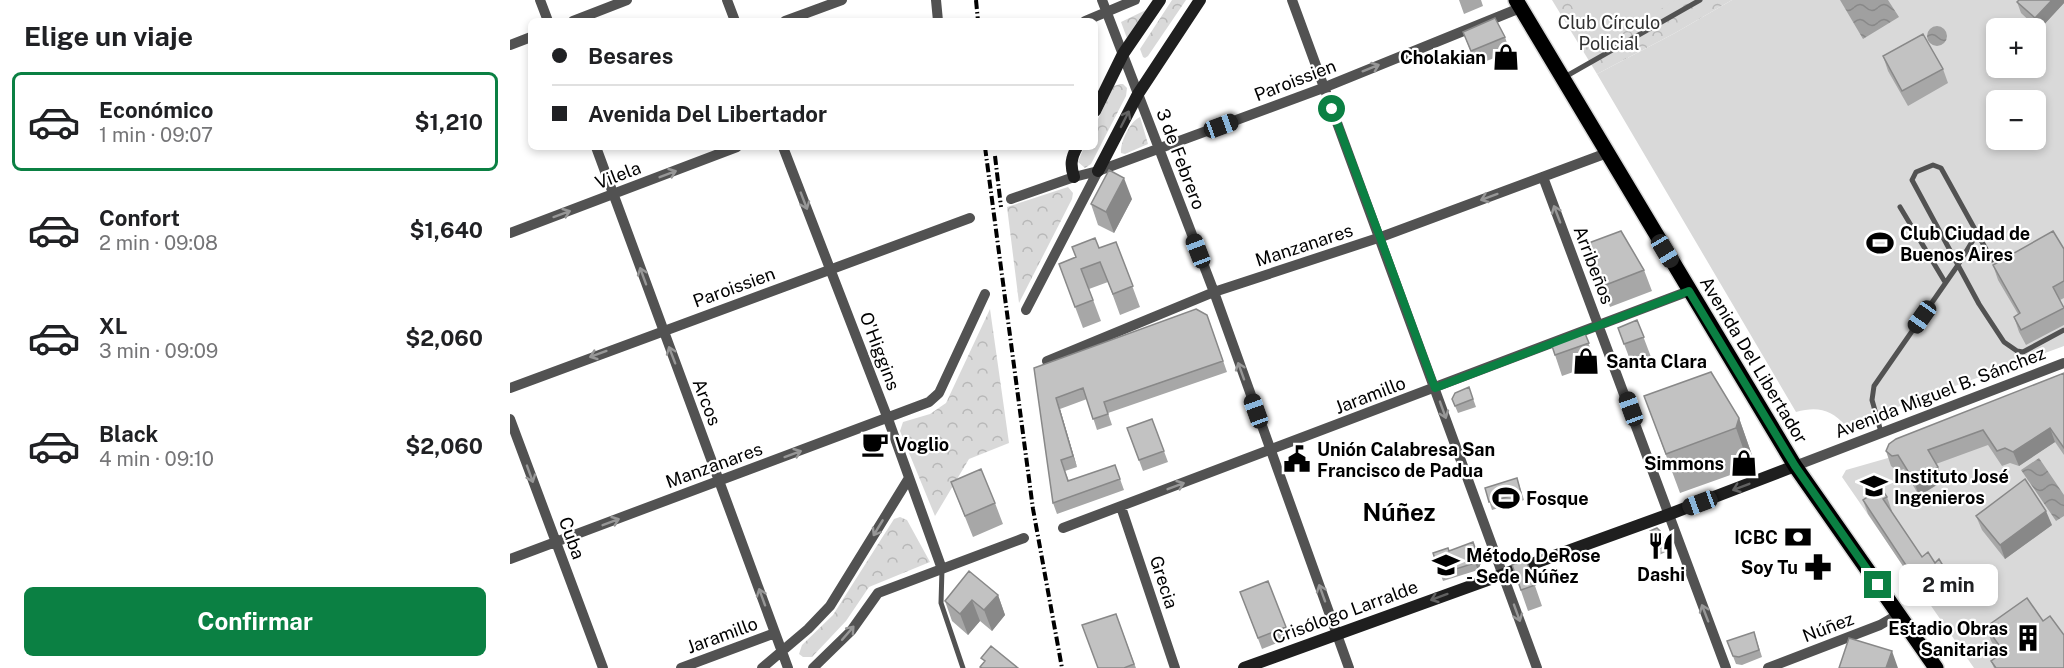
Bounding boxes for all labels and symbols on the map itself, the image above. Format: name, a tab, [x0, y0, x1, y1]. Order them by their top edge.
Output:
park label: Club Círculo Policial	[1558, 12, 1660, 54]
shop icon: Cholakian	[1491, 42, 1521, 72]
place label: Cholakian	[1400, 47, 1486, 68]
street label: Paroissien	[1251, 55, 1339, 105]
one-way arrow	[1361, 62, 1380, 73]
route start	[1318, 95, 1345, 122]
street label: 3 de Febrero	[1152, 106, 1210, 212]
one-way arrow	[1119, 111, 1131, 128]
car	[1201, 111, 1241, 141]
street label: Vilela	[592, 157, 644, 193]
one-way arrow	[658, 167, 677, 178]
one-way arrow	[799, 192, 810, 210]
one-way arrow	[1480, 193, 1498, 204]
one-way arrow	[1551, 205, 1562, 224]
one-way arrow	[552, 208, 571, 219]
street label: Manzanares	[1253, 219, 1355, 271]
street label: Arribeños	[1570, 223, 1618, 307]
place label: Club Ciudad de Buenos Aires	[1900, 223, 2030, 265]
sports icon: Club Ciudad de Buenos Aires	[1865, 228, 1895, 258]
car	[1183, 231, 1213, 271]
car	[1648, 231, 1682, 271]
street label: Paroissien	[690, 262, 778, 312]
one-way arrow	[636, 267, 647, 285]
street label: Avenida Del Libertador	[1696, 273, 1812, 447]
car	[1904, 297, 1940, 337]
street label: O'Higgins	[855, 309, 905, 393]
street label: Avenida Miguel B. Sánchez	[1832, 342, 2048, 442]
one-way arrow	[666, 346, 677, 365]
shop icon: Santa Clara	[1571, 346, 1601, 376]
one-way arrow	[589, 350, 608, 361]
place label: Santa Clara	[1606, 351, 1707, 372]
one-way arrow	[1235, 362, 1246, 380]
street label: Jaramillo	[1332, 372, 1408, 418]
street label: Arcos	[688, 376, 726, 428]
car	[1616, 389, 1646, 429]
car	[1241, 391, 1271, 431]
one-way arrow	[1438, 400, 1449, 419]
cafe icon: Voglio	[860, 429, 890, 459]
place label: Voglio	[895, 434, 949, 455]
street label: Manzanares	[663, 438, 765, 492]
place label: Unión Calabresa San Francisco de Padua	[1317, 439, 1495, 481]
public building icon: Unión Calabresa San Francisco de Padua	[1282, 444, 1312, 474]
one-way arrow	[784, 447, 802, 458]
shop icon: Simmons	[1729, 448, 1759, 478]
place label: Simmons	[1644, 453, 1724, 474]
one-way arrow	[526, 464, 537, 483]
place label: Instituto José Ingenieros	[1894, 466, 2009, 508]
school or university icon: Instituto José Ingenieros	[1859, 471, 1889, 501]
one-way arrow	[1166, 480, 1185, 491]
one-way arrow	[1732, 482, 1750, 493]
sports icon: Fosque	[1491, 483, 1521, 513]
place label: Fosque	[1526, 488, 1589, 509]
car	[1680, 488, 1720, 518]
district label: Núñez	[1363, 498, 1435, 526]
street label: Cuba	[555, 514, 589, 562]
one-way arrow	[601, 515, 619, 526]
one-way arrow	[872, 519, 884, 536]
bank icon: ICBC	[1783, 522, 1813, 552]
place label: ICBC	[1734, 527, 1778, 548]
restaurant icon: Dashi	[1646, 531, 1676, 561]
place label: Método DeRose - Sede Núñez	[1466, 545, 1601, 587]
school or university icon: Método DeRose - Sede Núñez	[1431, 550, 1461, 580]
pharmacy icon: Soy Tu	[1803, 552, 1833, 582]
street label: Grecia	[1146, 553, 1182, 611]
place label: Soy Tu	[1741, 557, 1798, 578]
place label: Dashi	[1637, 564, 1685, 585]
callout: 2 min	[1899, 564, 1998, 606]
route end	[1864, 571, 1891, 598]
street label: Crisólogo Larralde	[1269, 576, 1421, 648]
one-way arrow	[1316, 584, 1327, 603]
one-way arrow	[756, 588, 767, 606]
one-way arrow	[1430, 592, 1449, 603]
one-way arrow	[1512, 603, 1523, 621]
one-way arrow	[1699, 605, 1710, 623]
street label: Núñez	[1799, 608, 1857, 646]
street label: Jaramillo	[684, 612, 760, 658]
place label: Estadio Obras Sanitarias	[1888, 618, 2008, 660]
building icon: Estadio Obras Sanitarias	[2013, 623, 2043, 653]
one-way arrow	[841, 626, 855, 641]

